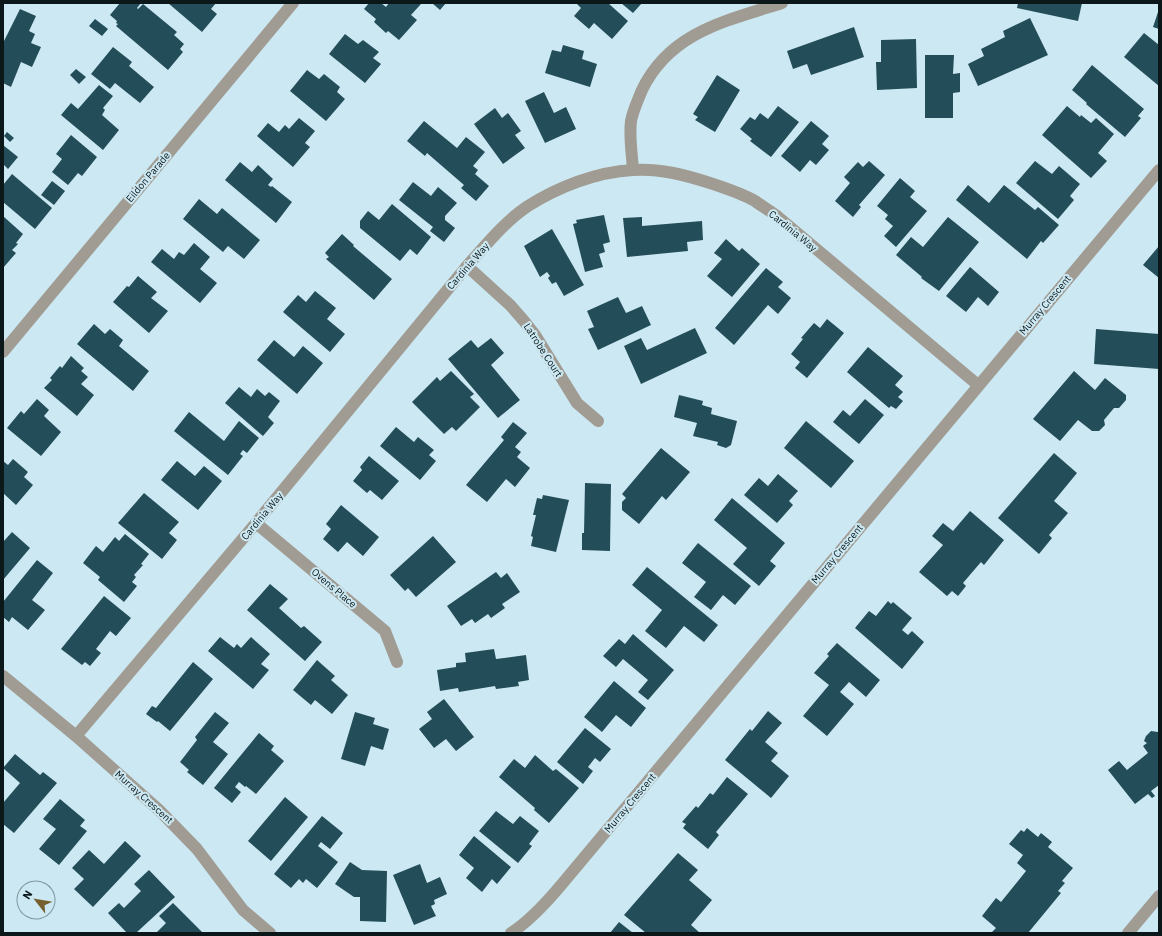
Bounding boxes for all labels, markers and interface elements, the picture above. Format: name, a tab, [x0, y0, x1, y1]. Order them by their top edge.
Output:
street label: Eildon Parade	[123, 149, 173, 205]
street label: Cardinia Way	[766, 208, 820, 254]
street label: Cardinia Way	[444, 240, 492, 292]
street label: Murray Crescent	[1016, 272, 1074, 337]
street label: Latrobe Court	[521, 321, 565, 380]
street label: Cardinia Way	[238, 489, 286, 543]
street label: Murray Crescent	[808, 521, 866, 586]
street label: Ovens Place	[309, 565, 360, 611]
street label: Murray Crescent	[112, 768, 176, 827]
street label: Murray Crescent	[601, 770, 659, 835]
north arrow	[16, 880, 56, 920]
text: N	[19, 888, 35, 902]

